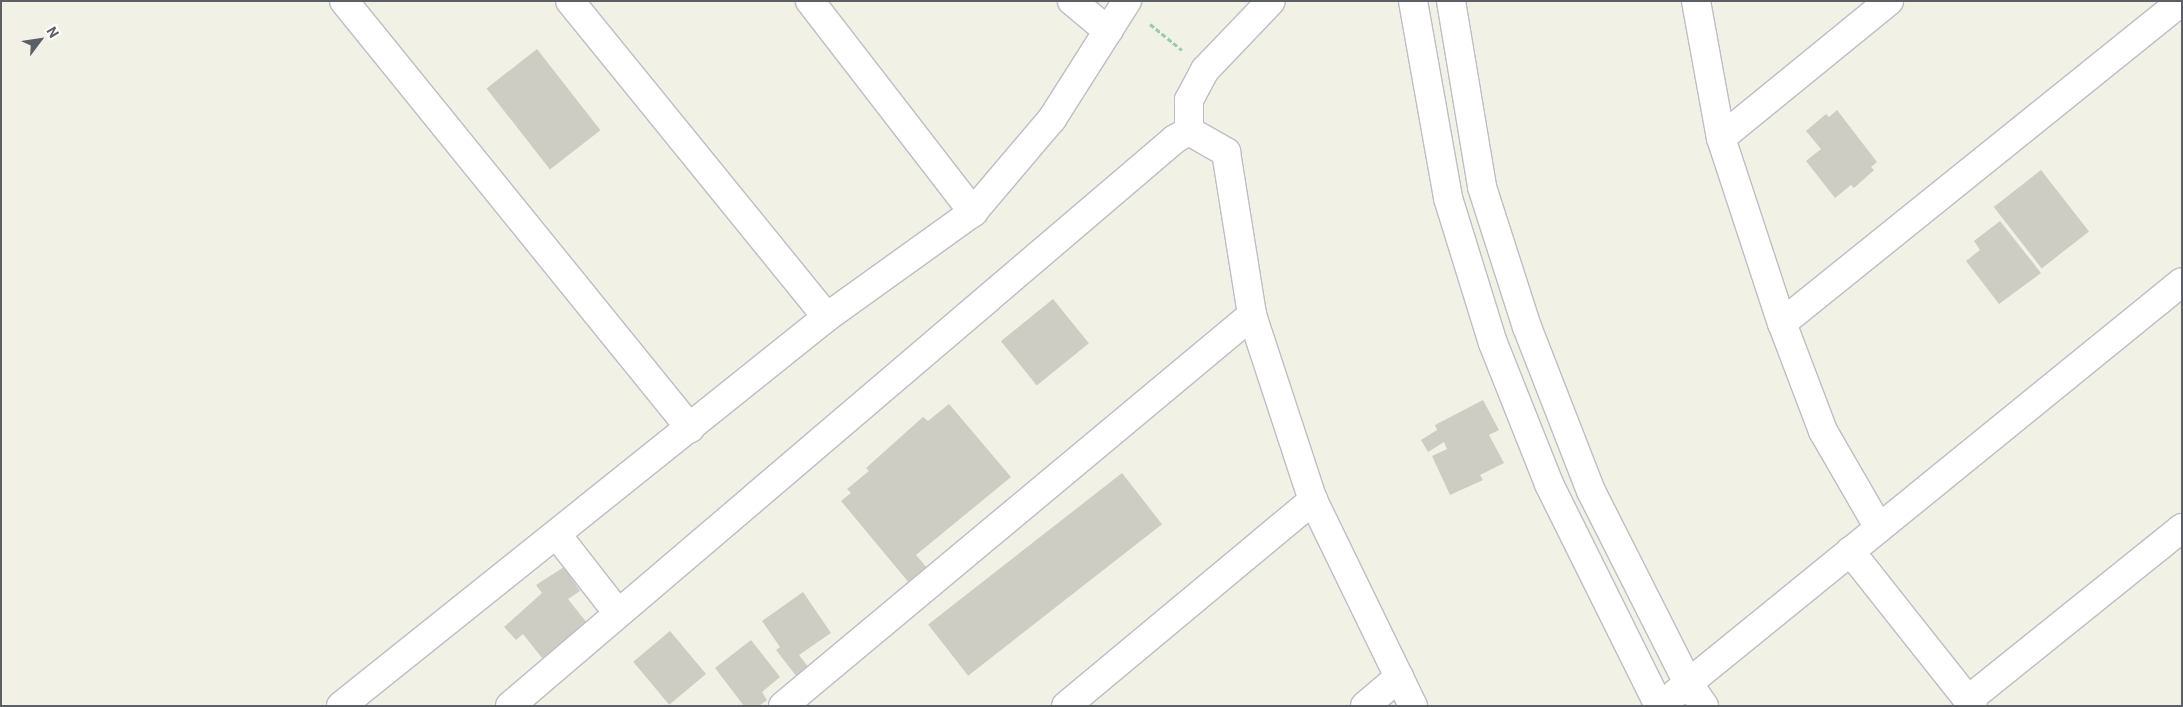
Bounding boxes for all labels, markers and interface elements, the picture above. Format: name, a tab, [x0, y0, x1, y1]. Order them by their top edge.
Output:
north arrow	[15, 15, 65, 65]
text: N	[43, 24, 62, 41]

